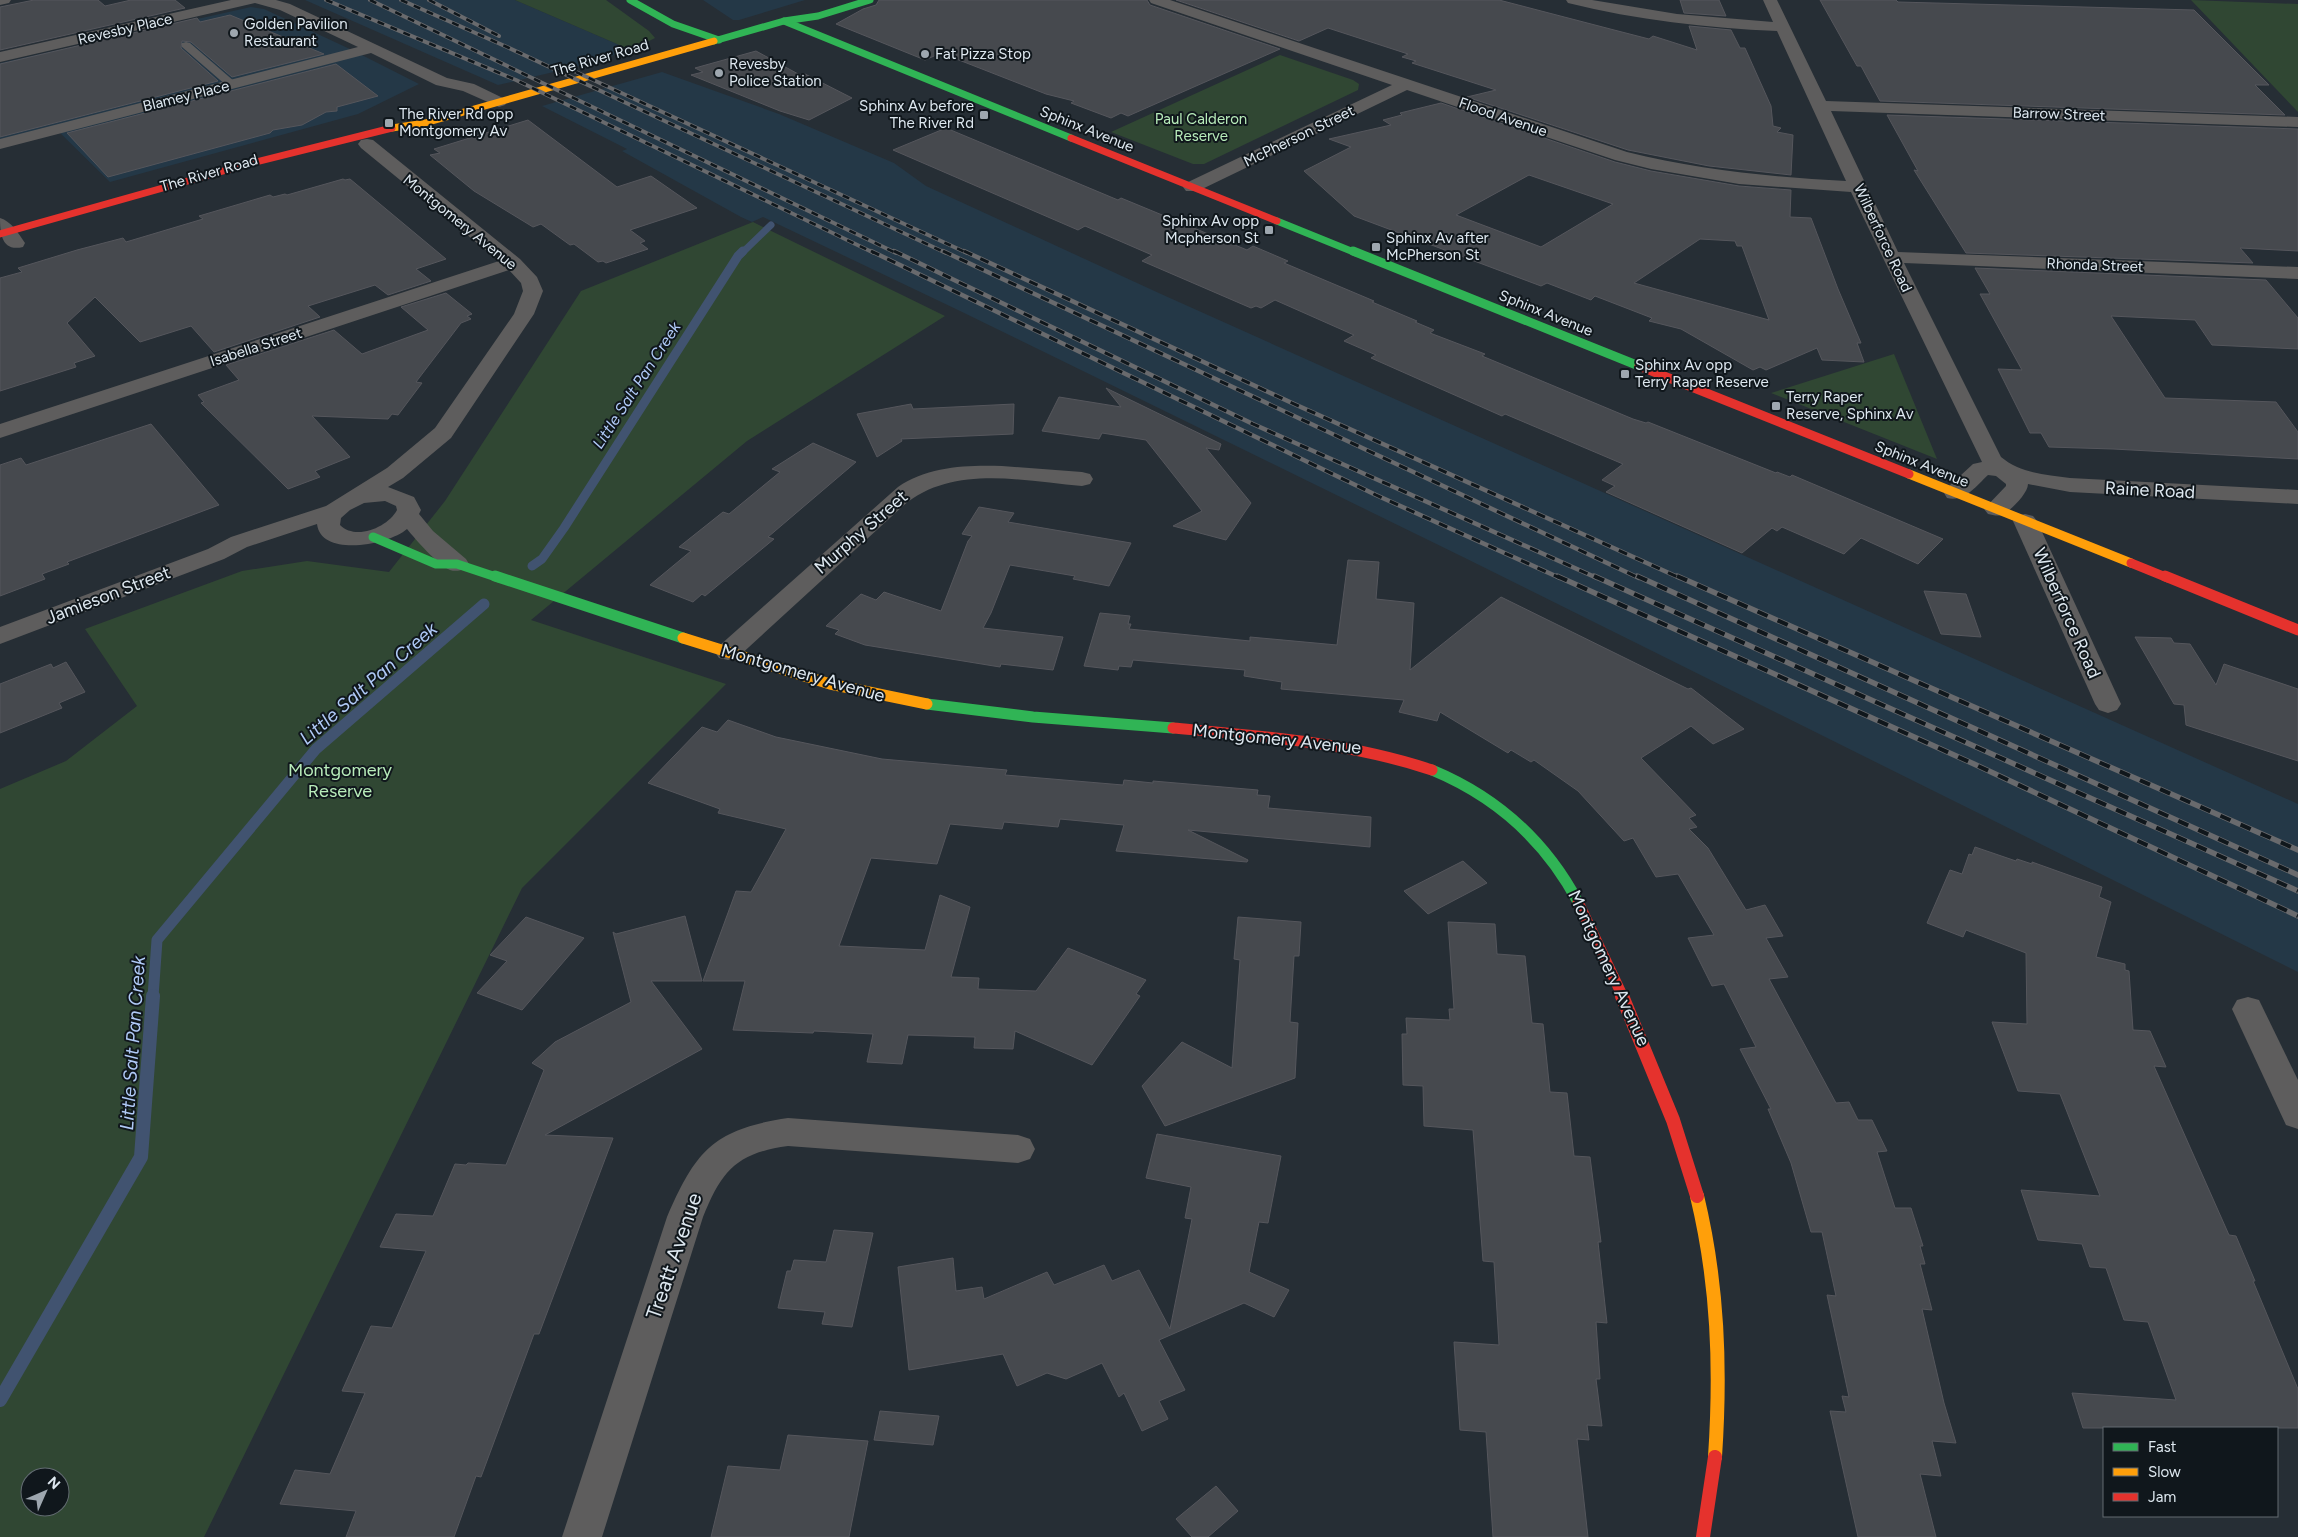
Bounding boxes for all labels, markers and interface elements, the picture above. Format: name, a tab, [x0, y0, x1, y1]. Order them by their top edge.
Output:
street label: Revesby Place	[76, 9, 174, 49]
place label: Golden Pavilion Restaurant	[244, 15, 348, 50]
marker: Golden Pavilion Restaurant	[228, 27, 240, 39]
street label: The River Road	[549, 35, 651, 81]
place label: Fat Pizza Stop	[935, 45, 1031, 63]
marker: Fat Pizza Stop	[919, 48, 931, 60]
place label: Revesby Police Station	[729, 55, 822, 90]
marker: Revesby Police Station	[713, 67, 725, 79]
street label: Blamey Place	[141, 77, 231, 115]
street label: Flood Avenue	[1457, 94, 1549, 140]
place label: Sphinx Av before The River Rd	[859, 97, 974, 132]
street label: McPherson Street	[1241, 101, 1358, 171]
street label: Sphinx Avenue	[1037, 102, 1137, 156]
street label: Barrow Street	[2012, 103, 2106, 125]
place label: The River Rd opp Montgomery Av	[399, 105, 513, 140]
marker: Sphinx Av before The River Rd	[978, 109, 990, 121]
park label: Paul Calderon Reserve	[1155, 110, 1247, 145]
marker: The River Rd opp Montgomery Av	[383, 117, 395, 129]
street label: The River Road	[158, 150, 260, 196]
street label: Montgomery Avenue	[399, 171, 521, 273]
street label: Wilberforce Road	[1850, 181, 1916, 295]
place label: Sphinx Av opp Mcpherson St	[1162, 212, 1259, 247]
marker: Sphinx Av opp Mcpherson St	[1263, 224, 1275, 236]
place label: Sphinx Av after McPherson St	[1386, 229, 1489, 264]
marker: Sphinx Av after McPherson St	[1370, 241, 1382, 253]
street label: Rhonda Street	[2046, 254, 2144, 276]
street label: Sphinx Avenue	[1496, 286, 1596, 340]
water label: Little Salt Pan Creek	[588, 317, 685, 452]
street label: Isabella Street	[208, 324, 305, 370]
place label: Sphinx Av opp Terry Raper Reserve	[1635, 356, 1769, 391]
marker: Sphinx Av opp Terry Raper Reserve	[1619, 368, 1631, 380]
place label: Terry Raper Reserve, Sphinx Av	[1786, 388, 1914, 423]
marker: Terry Raper Reserve, Sphinx Av	[1770, 400, 1782, 412]
street label: Sphinx Avenue	[1872, 437, 1972, 491]
street label: Raine Road	[2104, 477, 2196, 503]
street label: Murphy Street	[810, 485, 912, 578]
street label: Wilberforce Road	[2028, 544, 2106, 682]
street label: Jamieson Street	[43, 561, 173, 629]
water label: Little Salt Pan Creek	[295, 617, 442, 749]
street label: Montgomery Avenue	[719, 639, 888, 707]
street label: Montgomery Avenue	[1192, 719, 1363, 759]
park label: Montgomery Reserve	[288, 759, 393, 802]
street label: Montgomery Avenue	[1563, 887, 1655, 1050]
water label: Little Salt Pan Creek	[115, 954, 150, 1131]
street label: Treatt Avenue	[640, 1189, 707, 1322]
legend	[2103, 1427, 2278, 1517]
text: Fast	[2148, 1438, 2177, 1456]
text: Slow	[2148, 1463, 2181, 1481]
north arrow	[20, 1467, 70, 1517]
text: N	[44, 1473, 64, 1493]
text: Jam	[2148, 1488, 2176, 1506]

